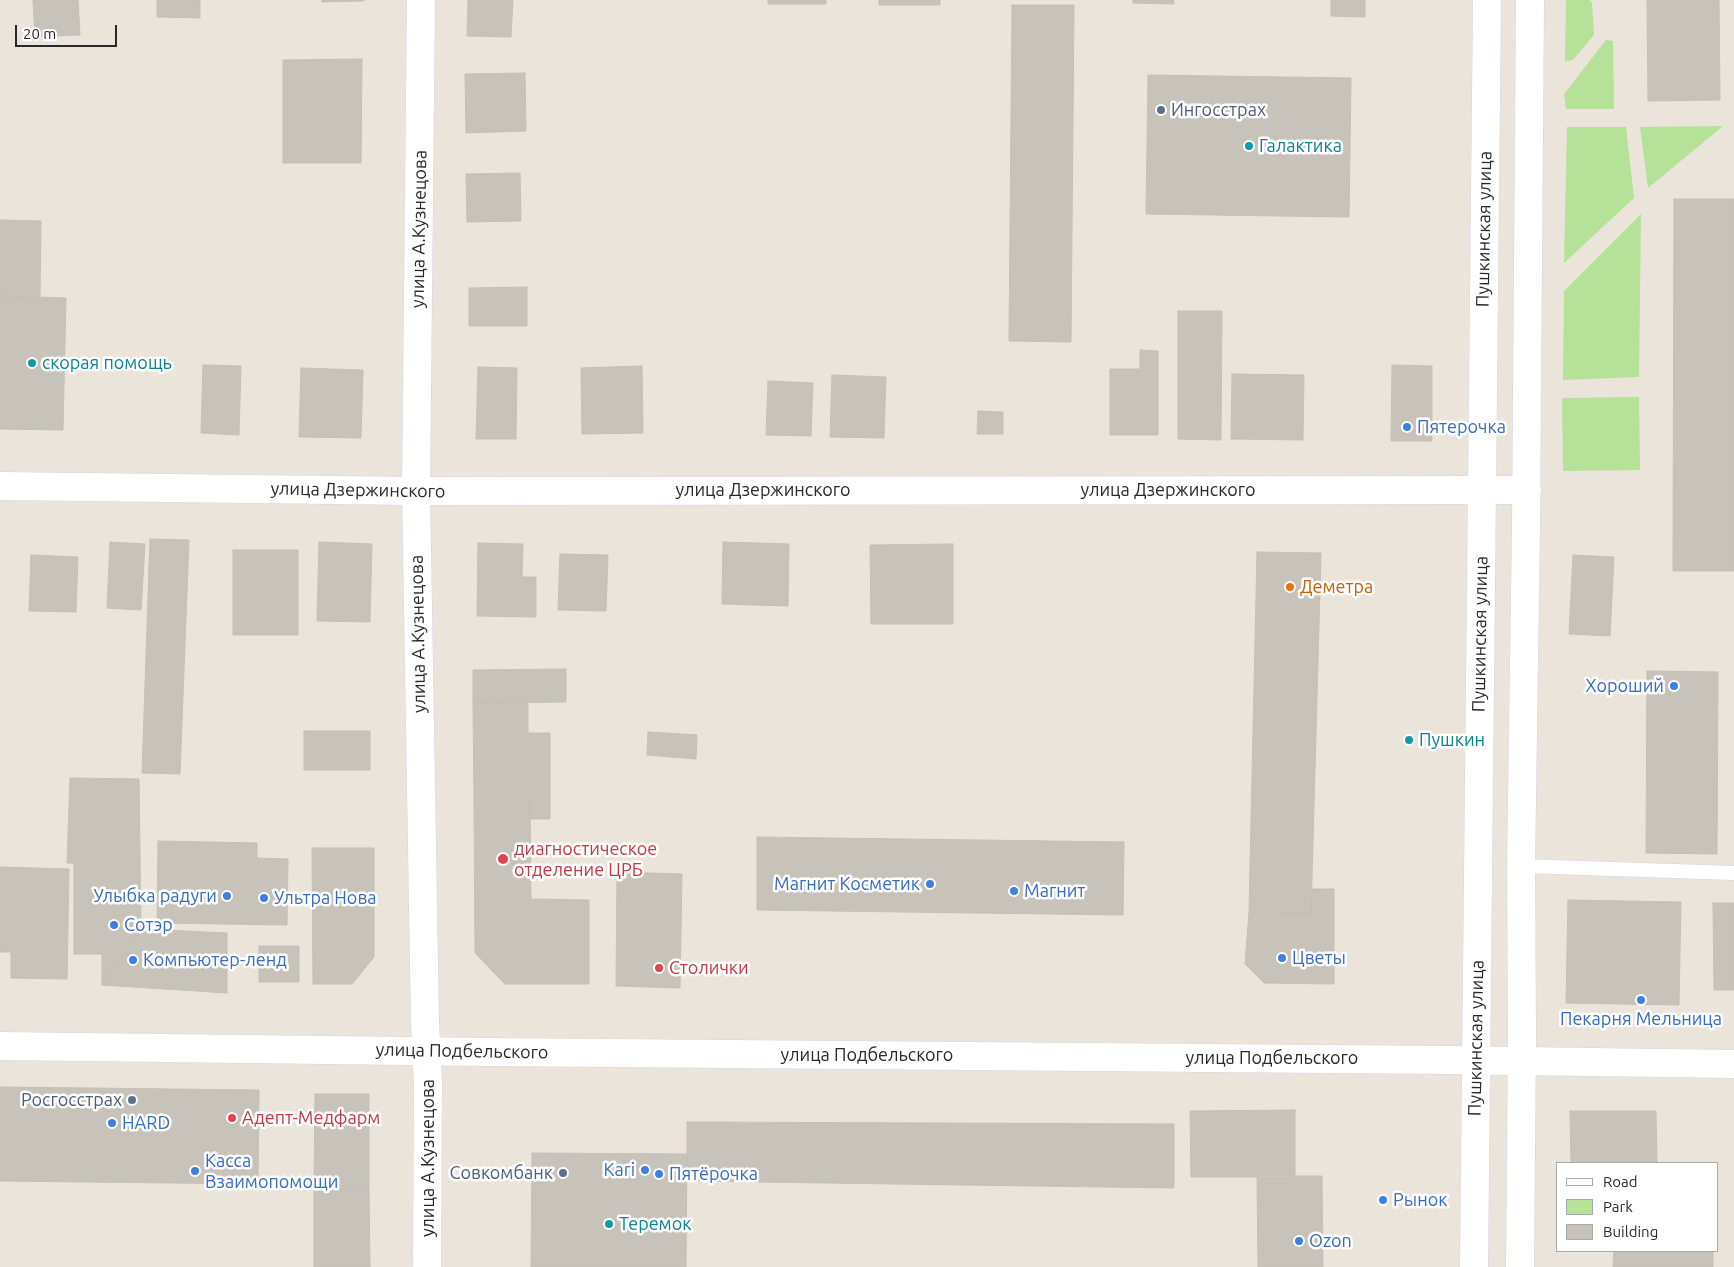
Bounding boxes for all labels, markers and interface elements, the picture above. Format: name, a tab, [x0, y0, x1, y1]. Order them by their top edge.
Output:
scale bar	[18, 15, 120, 47]
text: 20 m	[23, 25, 56, 42]
place label: Ингосстрах	[1171, 99, 1266, 121]
marker: Ингосстрах	[1155, 104, 1167, 116]
place label: Галактика	[1259, 135, 1342, 157]
marker: Галактика	[1243, 140, 1255, 152]
street label: улица А.Кузнецова	[407, 150, 431, 308]
street label: Пушкинская улица	[1472, 151, 1496, 307]
place label: скорая помощь	[42, 352, 172, 374]
marker: скорая помощь	[26, 357, 38, 369]
place label: Пятерочка	[1417, 416, 1506, 438]
marker: Пятерочка	[1401, 421, 1413, 433]
street label: улица Дзержинского	[270, 478, 446, 502]
street label: улица Дзержинского	[676, 479, 850, 501]
street label: улица Дзержинского	[1081, 479, 1255, 501]
street label: улица А.Кузнецова	[406, 555, 430, 713]
street label: Пушкинская улица	[1468, 556, 1492, 712]
place label: Деметра	[1300, 576, 1373, 598]
marker: Деметра	[1284, 581, 1296, 593]
place label: Хороший	[1586, 675, 1664, 697]
marker: Хороший	[1668, 680, 1680, 692]
place label: Пушкин	[1419, 729, 1485, 751]
marker: Пушкин	[1403, 734, 1415, 746]
place label: диагностическое отделение ЦРБ	[514, 838, 657, 881]
marker: диагностическое отделение ЦРБ	[496, 852, 510, 866]
place label: Магнит Косметик	[774, 873, 920, 895]
marker: Магнит Косметик	[924, 878, 936, 890]
place label: Магнит	[1024, 880, 1085, 902]
place label: Улыбка радуги	[93, 885, 217, 907]
marker: Магнит	[1008, 885, 1020, 897]
place label: Ультра Нова	[274, 887, 377, 909]
marker: Улыбка радуги	[221, 890, 233, 902]
marker: Ультра Нова	[258, 892, 270, 904]
place label: Сотэр	[124, 914, 173, 936]
marker: Сотэр	[108, 919, 120, 931]
place label: Цветы	[1292, 947, 1346, 969]
place label: Компьютер-ленд	[143, 949, 287, 971]
marker: Цветы	[1276, 952, 1288, 964]
marker: Компьютер-ленд	[127, 954, 139, 966]
place label: Столички	[669, 957, 749, 979]
street label: Пушкинская улица	[1464, 960, 1488, 1116]
marker: Столички	[653, 962, 665, 974]
marker: Пекарня Мельница	[1635, 994, 1647, 1006]
place label: Пекарня Мельница	[1560, 1008, 1722, 1030]
street label: улица Подбельского	[375, 1039, 549, 1063]
street label: улица Подбельского	[781, 1044, 953, 1066]
street label: улица Подбельского	[1186, 1047, 1358, 1069]
street label: улица А.Кузнецова	[417, 1079, 439, 1237]
place label: Росгосстрах	[21, 1089, 122, 1111]
marker: Росгосстрах	[126, 1094, 138, 1106]
place label: Адепт-Медфарм	[242, 1107, 380, 1129]
place label: HARD	[122, 1112, 170, 1134]
marker: Адепт-Медфарм	[226, 1112, 238, 1124]
marker: HARD	[106, 1117, 118, 1129]
place label: Касса Взаимопомощи	[205, 1150, 338, 1192]
place label: Kari	[604, 1159, 635, 1181]
place label: Совкомбанк	[449, 1162, 553, 1184]
legend	[1556, 1162, 1719, 1252]
place label: Пятёрочка	[669, 1163, 758, 1185]
marker: Kari	[639, 1164, 651, 1176]
marker: Касса Взаимопомощи	[189, 1165, 201, 1177]
marker: Совкомбанк	[557, 1167, 569, 1179]
marker: Пятёрочка	[653, 1168, 665, 1180]
text: Road	[1603, 1173, 1638, 1190]
place label: Рынок	[1393, 1189, 1447, 1211]
marker: Рынок	[1377, 1194, 1389, 1206]
text: Park	[1603, 1198, 1633, 1215]
place label: Теремок	[619, 1213, 692, 1235]
marker: Теремок	[603, 1218, 615, 1230]
text: Building	[1603, 1223, 1658, 1240]
place label: Ozon	[1309, 1230, 1352, 1252]
marker: Ozon	[1293, 1235, 1305, 1247]

